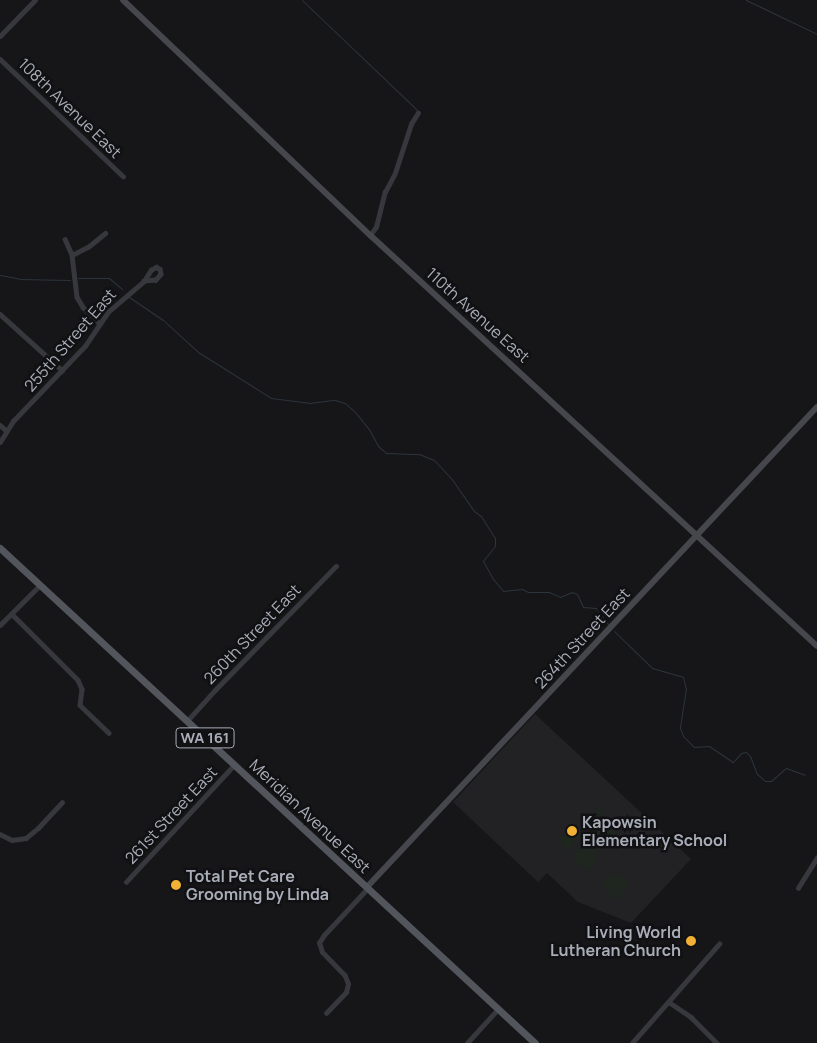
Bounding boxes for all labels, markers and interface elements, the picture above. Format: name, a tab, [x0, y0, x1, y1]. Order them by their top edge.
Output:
street label: 108th Avenue East	[15, 54, 125, 162]
street label: 110th Avenue East	[422, 264, 534, 366]
street label: 255th Street East	[20, 285, 120, 395]
street label: 260th Street East	[200, 580, 304, 688]
street label: 264th Street East	[530, 584, 634, 692]
road number: WA 161	[175, 726, 235, 750]
street label: Meridian Avenue East	[246, 755, 374, 877]
street label: 261st Street East	[121, 762, 221, 868]
place label: Kapowsin Elementary School	[582, 812, 727, 850]
marker: Kapowsin Elementary School	[566, 825, 578, 837]
place label: Total Pet Care Grooming by Linda	[186, 866, 329, 904]
marker: Total Pet Care Grooming by Linda	[170, 879, 182, 891]
place label: Living World Lutheran Church	[550, 922, 681, 960]
marker: Living World Lutheran Church	[685, 935, 697, 947]

